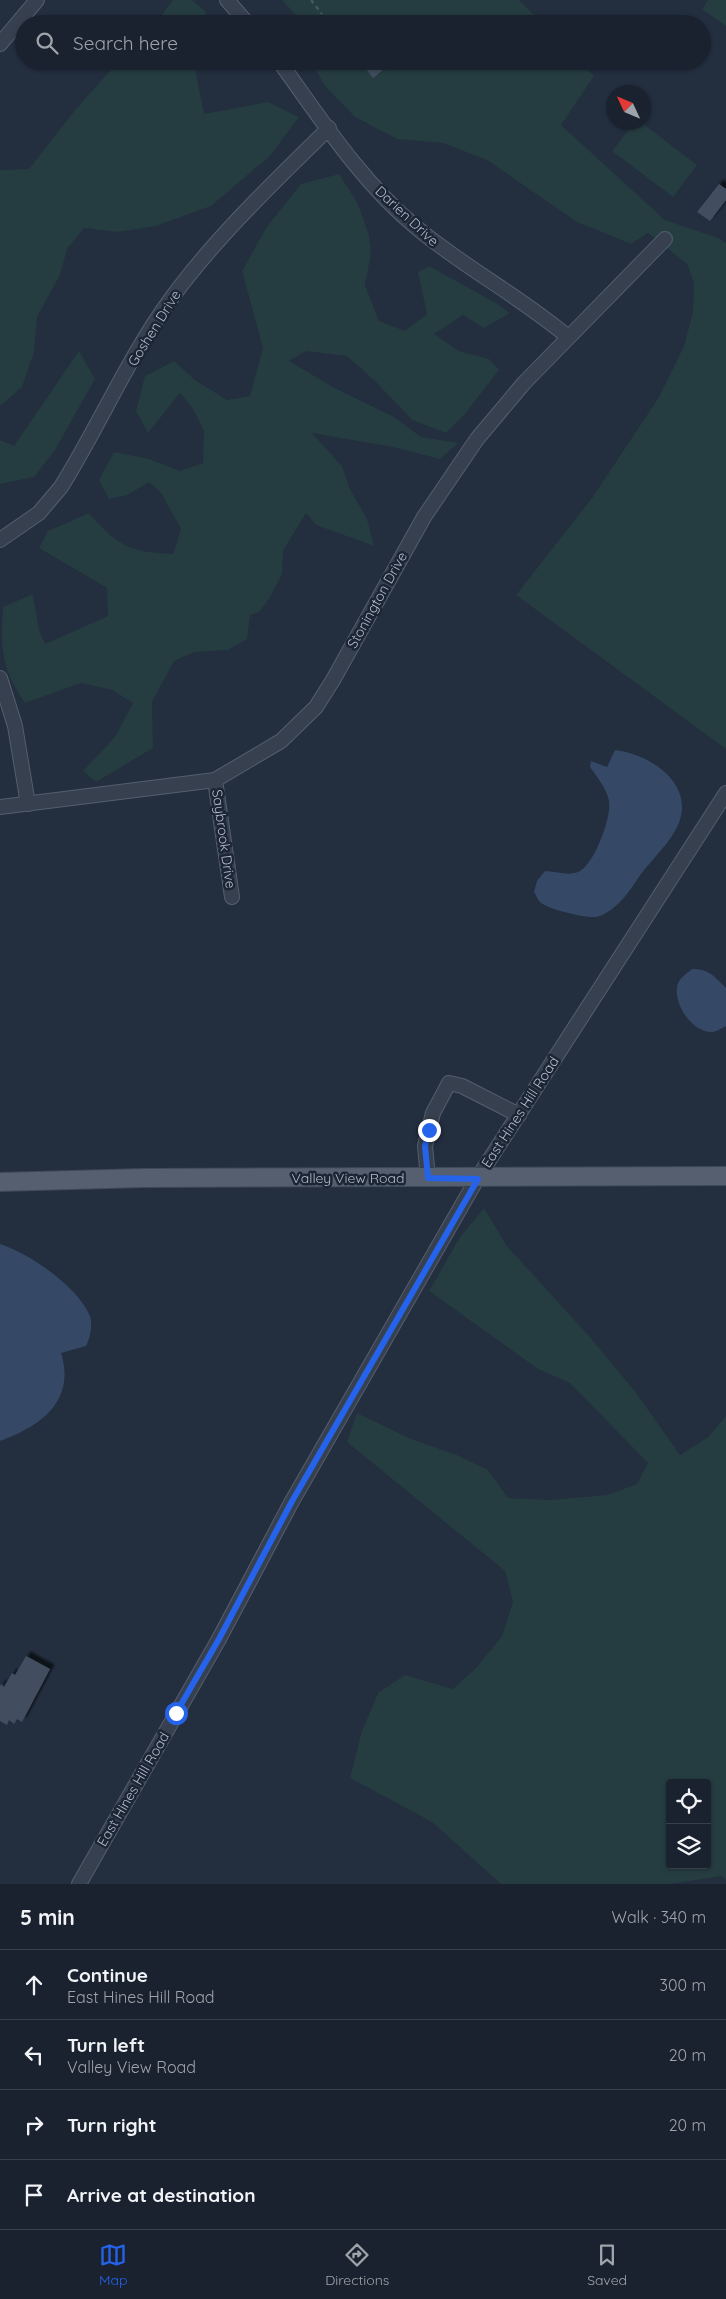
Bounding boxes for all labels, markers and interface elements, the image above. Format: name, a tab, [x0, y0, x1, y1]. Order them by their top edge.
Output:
search box	[15, 15, 711, 70]
icon: search	[33, 29, 61, 57]
text: Search here	[73, 31, 178, 55]
north arrow	[606, 85, 651, 130]
street label: Darien Drive	[371, 182, 443, 250]
street label: Goshen Drive	[124, 287, 185, 369]
street label: Stonington Drive	[343, 548, 411, 651]
street label: Saybrook Drive	[208, 788, 240, 890]
street label: East Hines Hill Road	[477, 1053, 563, 1171]
route end	[418, 1119, 441, 1142]
street label: Valley View Road	[292, 1169, 404, 1187]
route start	[165, 1702, 188, 1725]
street label: East Hines Hill Road	[93, 1729, 173, 1849]
map controls	[666, 1779, 711, 1869]
button: locate	[666, 1779, 711, 1824]
button: layers	[666, 1824, 711, 1869]
text: 5 min	[20, 1904, 75, 1930]
text: Walk · 340 m	[612, 1907, 706, 1927]
text: Continue	[67, 1963, 148, 1987]
icon: ahead	[20, 1971, 48, 1999]
text: 300 m	[660, 1975, 706, 1995]
text: East Hines Hill Road	[67, 1987, 215, 2007]
text: Turn left	[67, 2033, 145, 2057]
icon: left	[20, 2041, 48, 2069]
text: 20 m	[669, 2045, 706, 2065]
text: Valley View Road	[67, 2057, 196, 2077]
icon: right	[20, 2111, 48, 2139]
text: Turn right	[67, 2113, 156, 2137]
text: 20 m	[669, 2115, 706, 2135]
icon: arrive	[20, 2181, 48, 2209]
text: Arrive at destination	[67, 2183, 256, 2207]
tab: Map	[99, 2241, 127, 2289]
tab: Directions	[325, 2241, 389, 2289]
tab: Saved	[587, 2241, 627, 2289]

